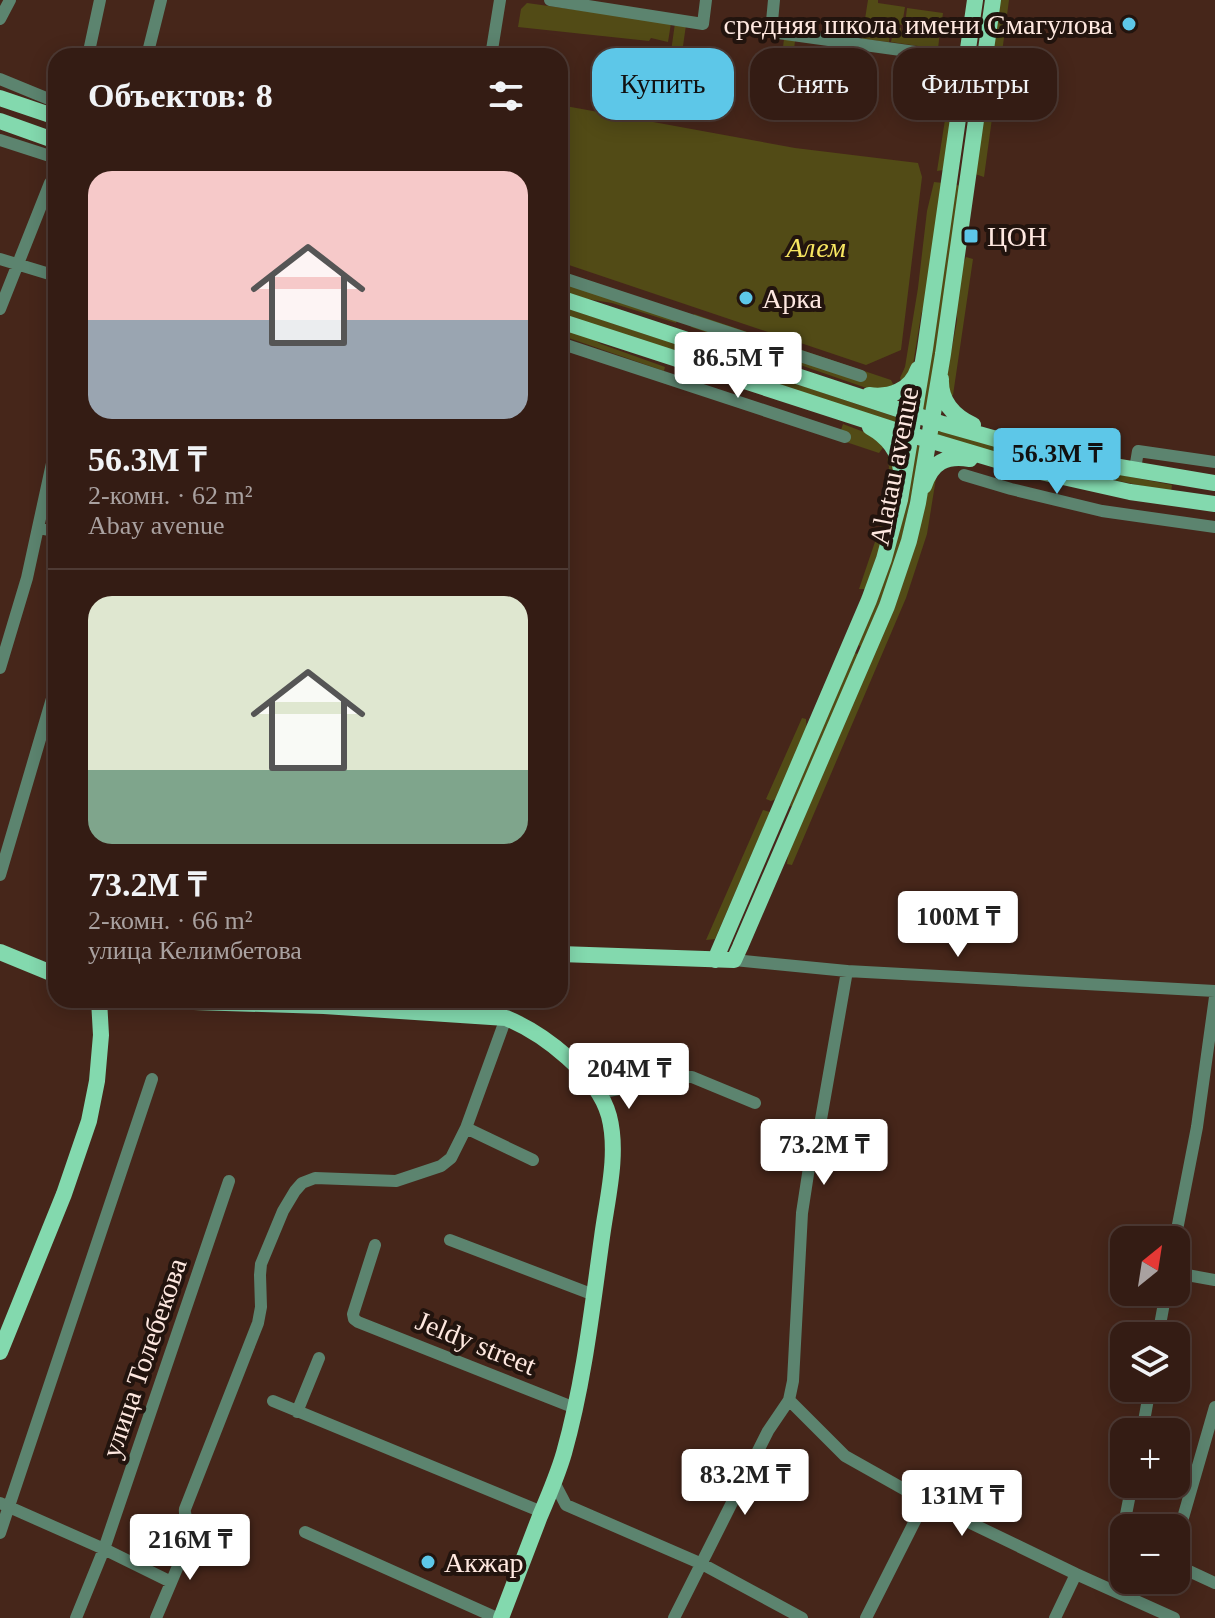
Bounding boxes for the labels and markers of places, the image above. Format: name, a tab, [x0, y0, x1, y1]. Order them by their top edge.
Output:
place label: средняя школа имени Смагулова	[724, 9, 1114, 40]
marker: средняя школа имени Смагулова	[1120, 15, 1138, 33]
place label: ЦОН	[987, 221, 1047, 252]
marker: ЦОН	[962, 227, 980, 245]
place label: Арка	[762, 283, 822, 314]
marker: Арка	[737, 289, 755, 307]
pin: 86.5M ₸	[664, 332, 812, 400]
pin: 56.3M ₸	[983, 428, 1131, 496]
pin: 100M ₸	[893, 891, 1023, 959]
pin: 204M ₸	[564, 1043, 694, 1111]
pin: 73.2M ₸	[750, 1119, 898, 1187]
pin: 83.2M ₸	[671, 1449, 819, 1517]
pin: 131M ₸	[897, 1470, 1027, 1538]
pin: 216M ₸	[125, 1514, 255, 1582]
place label: Акжар	[444, 1547, 524, 1578]
marker: Акжар	[419, 1553, 437, 1571]

